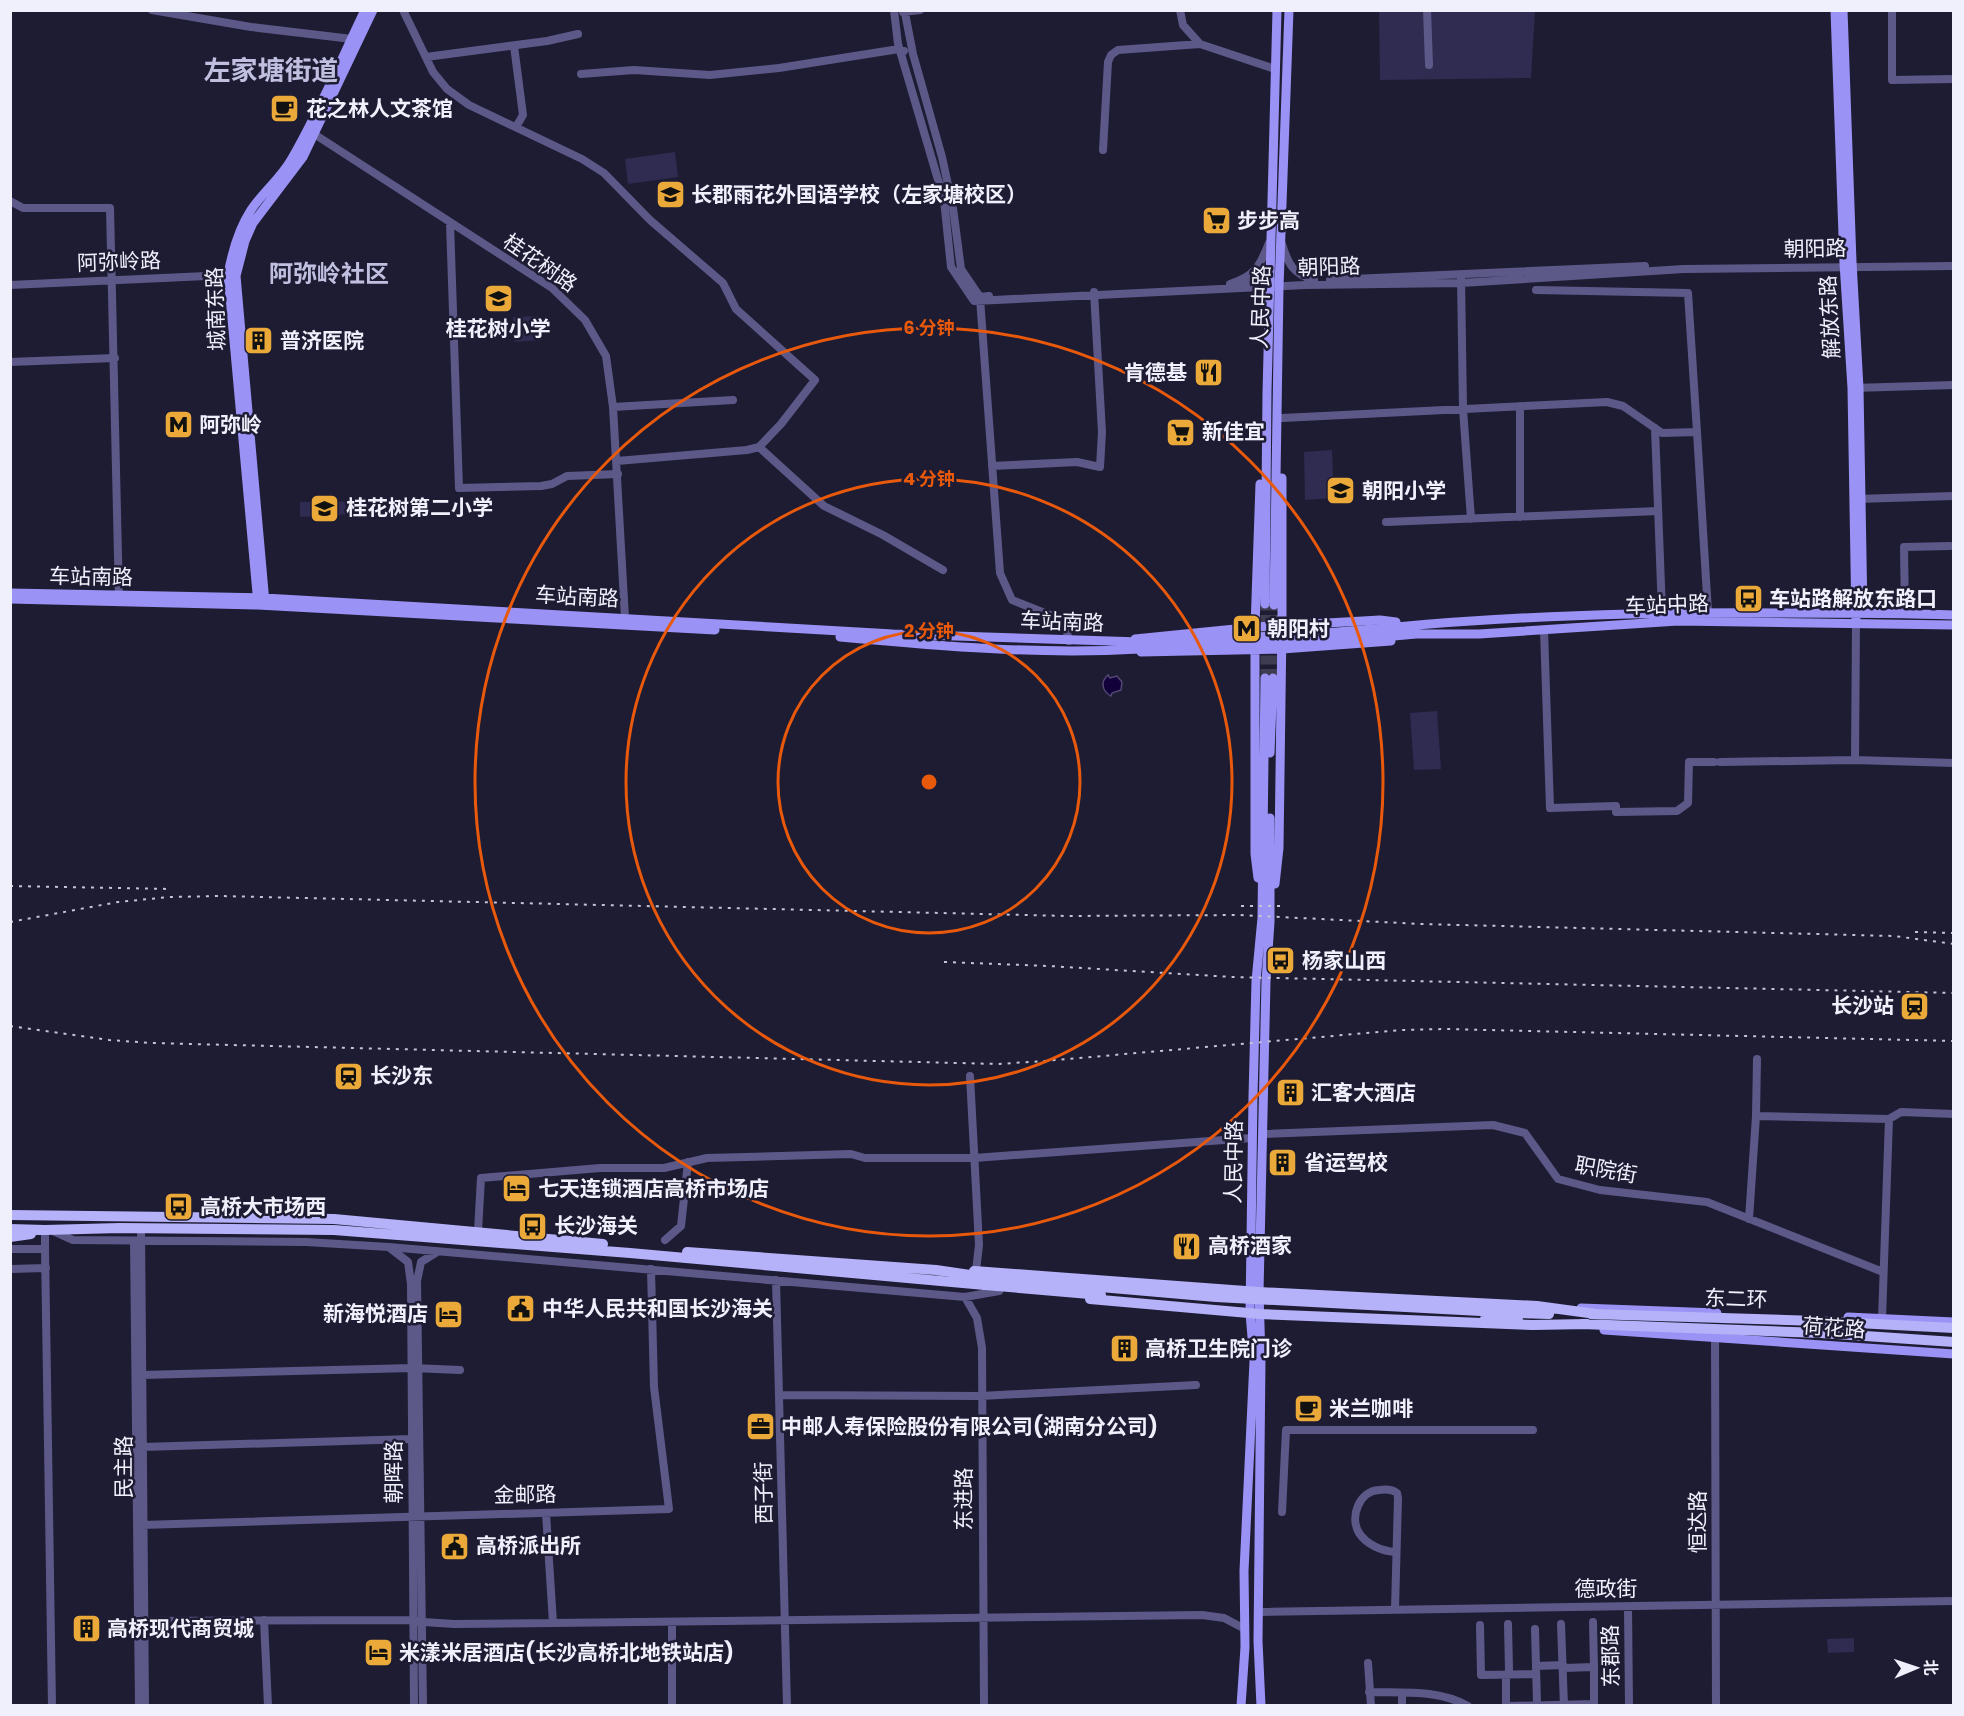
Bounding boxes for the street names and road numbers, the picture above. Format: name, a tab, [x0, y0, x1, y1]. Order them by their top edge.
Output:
street label: 桂花树路	[498, 227, 583, 299]
street label: 朝阳路	[1783, 233, 1847, 264]
street label: 阿弥岭路	[77, 246, 161, 277]
street label: 朝阳路	[1297, 251, 1361, 282]
street label: 人民中路	[1245, 265, 1276, 349]
street label: 城南东路	[200, 267, 231, 351]
street label: 解放东路	[1813, 274, 1846, 360]
street label: 车站南路	[49, 561, 133, 592]
street label: 车站南路	[534, 580, 620, 613]
street label: 车站中路	[1625, 589, 1709, 620]
street label: 车站南路	[1020, 606, 1104, 637]
street label: 人民中路	[1218, 1120, 1249, 1204]
street label: 职院街	[1573, 1150, 1640, 1189]
street label: 东二环	[1704, 1283, 1768, 1314]
street label: 荷花路	[1802, 1311, 1866, 1344]
street label: 民主路	[109, 1436, 138, 1499]
street label: 朝晖路	[379, 1441, 408, 1504]
street label: 西子街	[748, 1461, 779, 1525]
street label: 东进路	[949, 1468, 978, 1531]
street label: 金邮路	[493, 1479, 557, 1510]
street label: 恒达路	[1683, 1491, 1712, 1554]
street label: 德政街	[1575, 1574, 1638, 1603]
street label: 东郡路	[1595, 1624, 1626, 1688]

